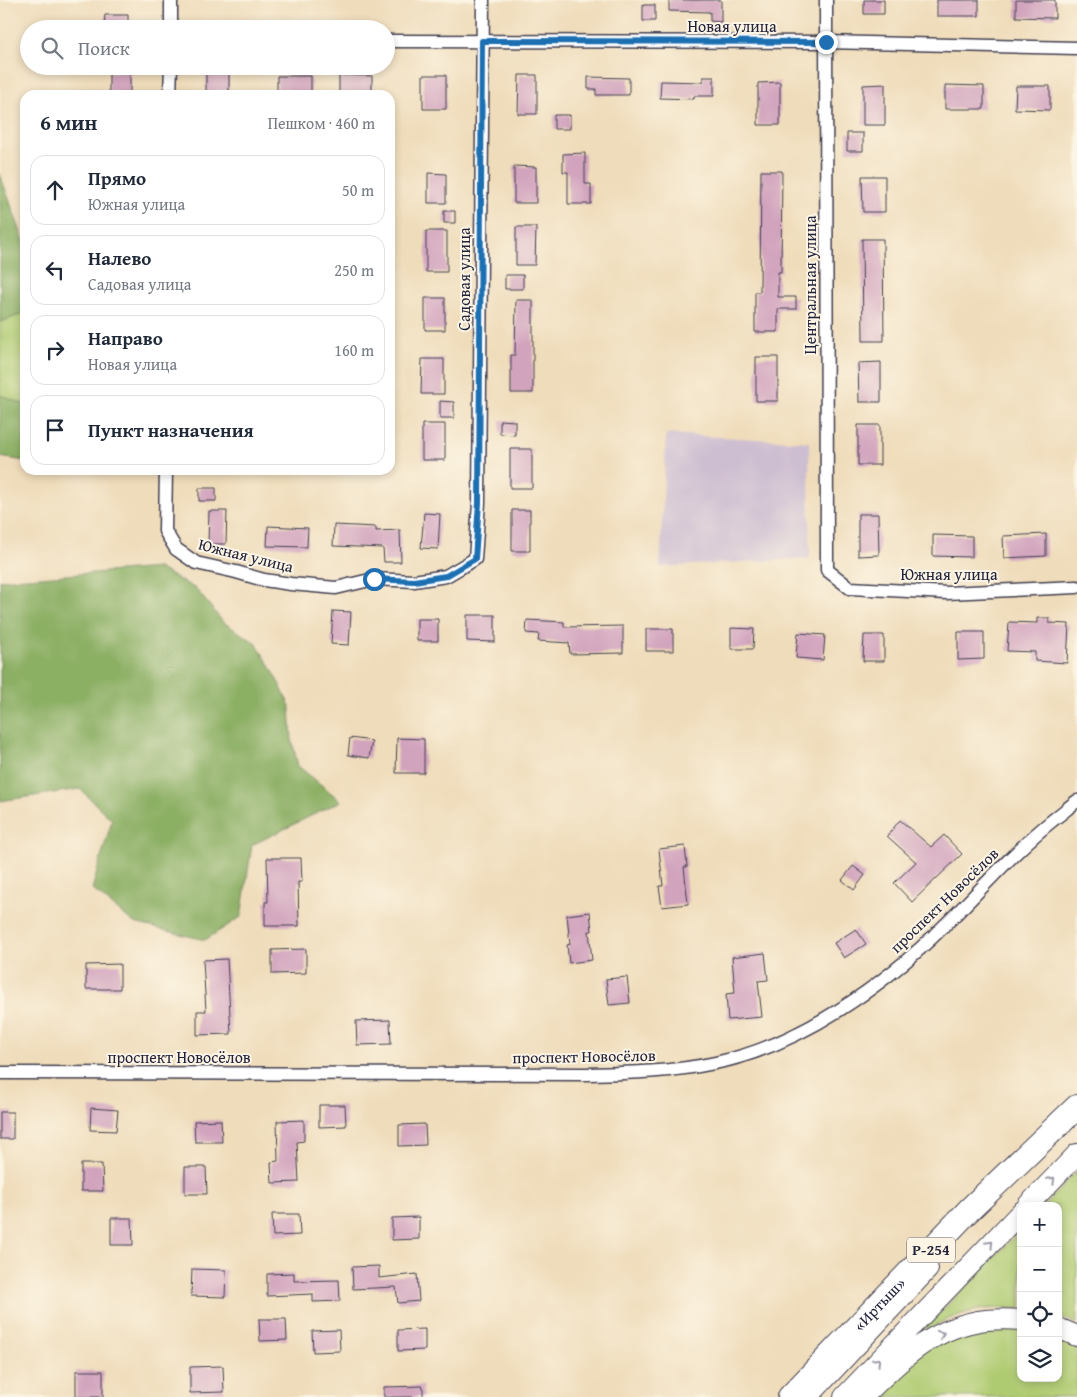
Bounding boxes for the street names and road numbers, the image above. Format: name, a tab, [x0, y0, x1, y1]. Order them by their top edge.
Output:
street label: Новая улица	[687, 14, 777, 38]
street label: Центральная улица	[798, 215, 822, 355]
street label: Садовая улица	[452, 227, 476, 331]
street label: Южная улица	[196, 532, 296, 578]
street label: Южная улица	[900, 562, 998, 586]
street label: проспект Новосёлов	[884, 841, 1004, 958]
street label: проспект Новосёлов	[512, 1043, 656, 1069]
street label: проспект Новосёлов	[107, 1045, 251, 1069]
road number: Р-254	[907, 1238, 955, 1262]
street label: «Иртыш»	[848, 1272, 911, 1336]

